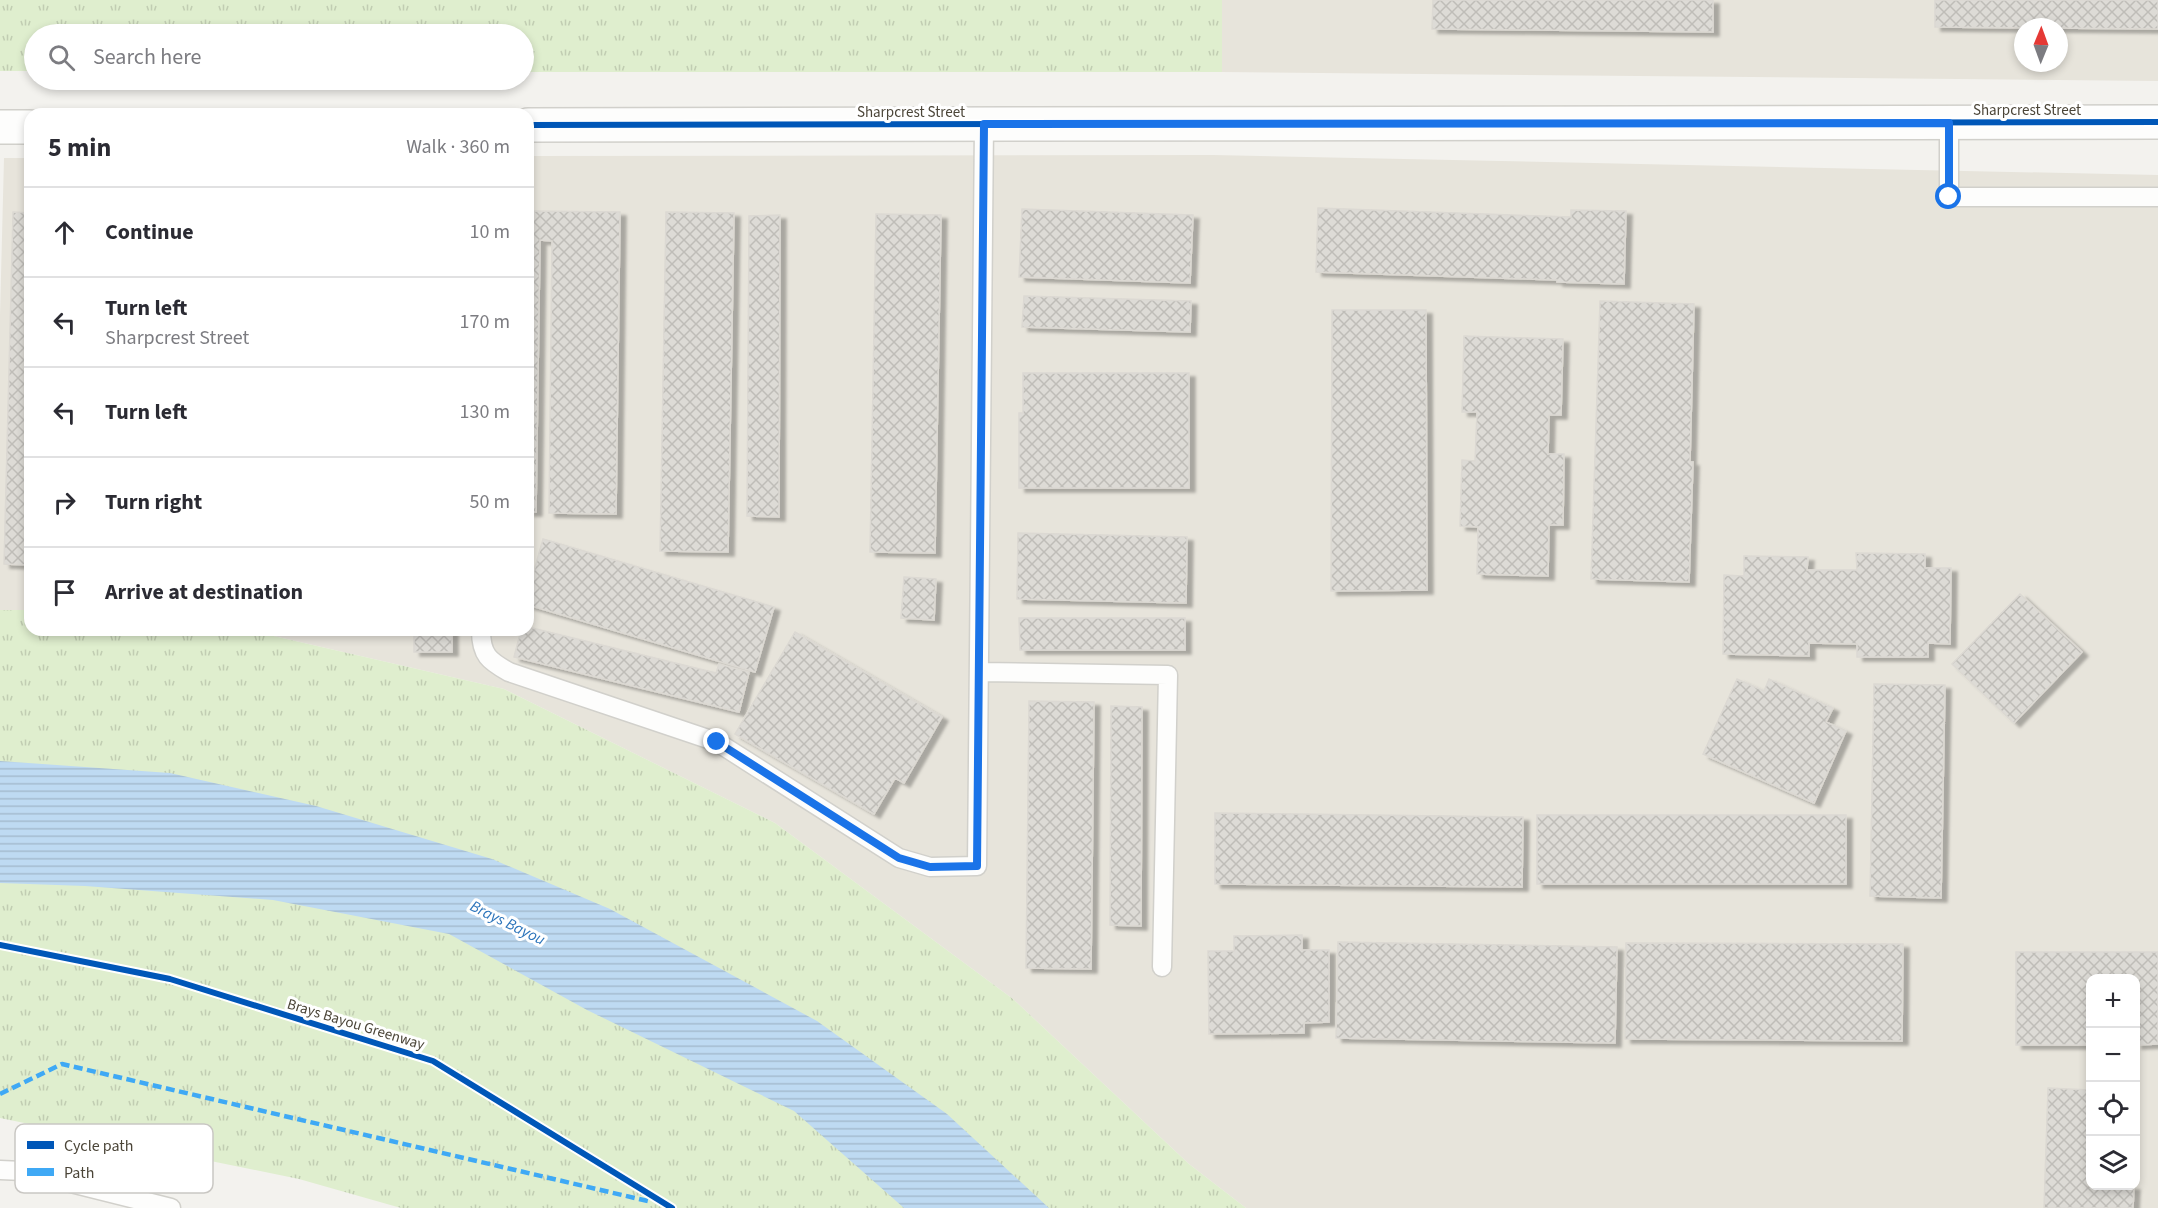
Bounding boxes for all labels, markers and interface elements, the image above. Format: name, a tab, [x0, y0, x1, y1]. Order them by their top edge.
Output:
north arrow	[2014, 18, 2068, 72]
search box	[24, 24, 534, 90]
icon: search	[45, 41, 78, 74]
text: Search here	[93, 41, 201, 73]
street label: Sharpcrest Street	[1973, 100, 2081, 121]
street label: Sharpcrest Street	[857, 102, 965, 123]
text: 5 min	[48, 129, 111, 166]
text: Walk · 360 m	[406, 133, 510, 161]
route start	[1935, 183, 1961, 209]
icon: ahead	[48, 216, 81, 249]
text: Continue	[105, 216, 194, 248]
text: 10 m	[470, 218, 510, 246]
text: Turn left	[105, 292, 187, 324]
icon: left	[48, 306, 81, 339]
text: 170 m	[460, 308, 510, 336]
text: Sharpcrest Street	[105, 324, 249, 352]
icon: left	[48, 396, 81, 429]
text: Turn left	[105, 396, 187, 428]
text: 130 m	[460, 398, 510, 426]
icon: right	[48, 486, 81, 519]
text: Turn right	[105, 486, 202, 518]
text: 50 m	[470, 488, 510, 516]
icon: arrive	[48, 576, 81, 609]
text: Arrive at destination	[105, 576, 303, 608]
route end	[703, 728, 729, 754]
water label: Brays Bayou	[466, 895, 549, 951]
map controls	[2086, 974, 2140, 1190]
button: +	[2086, 974, 2140, 1028]
street label: Brays Bayou Greenway	[285, 994, 427, 1055]
button: −	[2086, 1028, 2140, 1082]
button: locate	[2086, 1082, 2140, 1136]
legend	[15, 1124, 213, 1193]
text: Cycle path	[64, 1135, 133, 1157]
button: layers	[2086, 1136, 2140, 1190]
text: Path	[64, 1162, 94, 1184]

